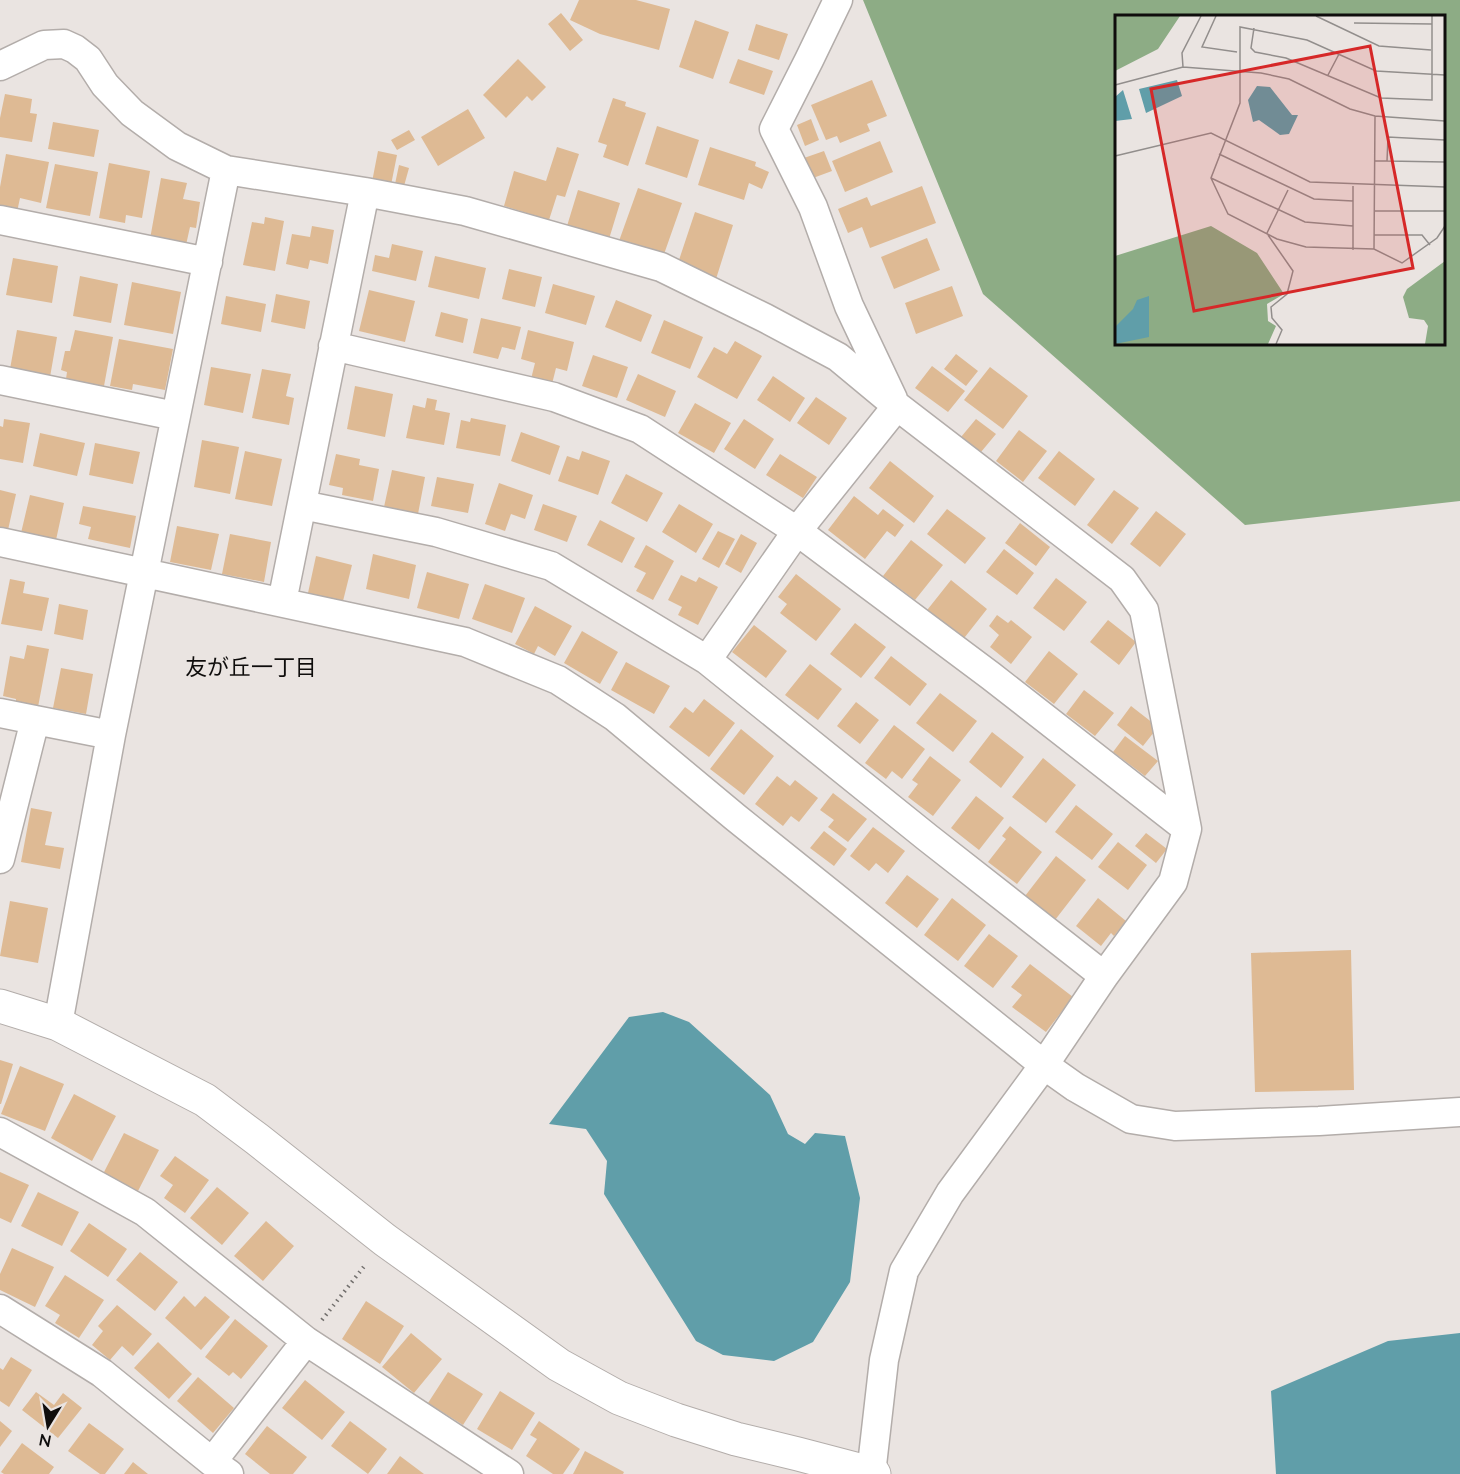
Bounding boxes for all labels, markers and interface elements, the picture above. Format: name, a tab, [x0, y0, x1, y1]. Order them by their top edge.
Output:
inset map	[1115, 15, 1445, 345]
district label: 友が丘一丁目	[185, 653, 317, 680]
north arrow	[18, 1396, 78, 1456]
text: N	[37, 1431, 53, 1452]

